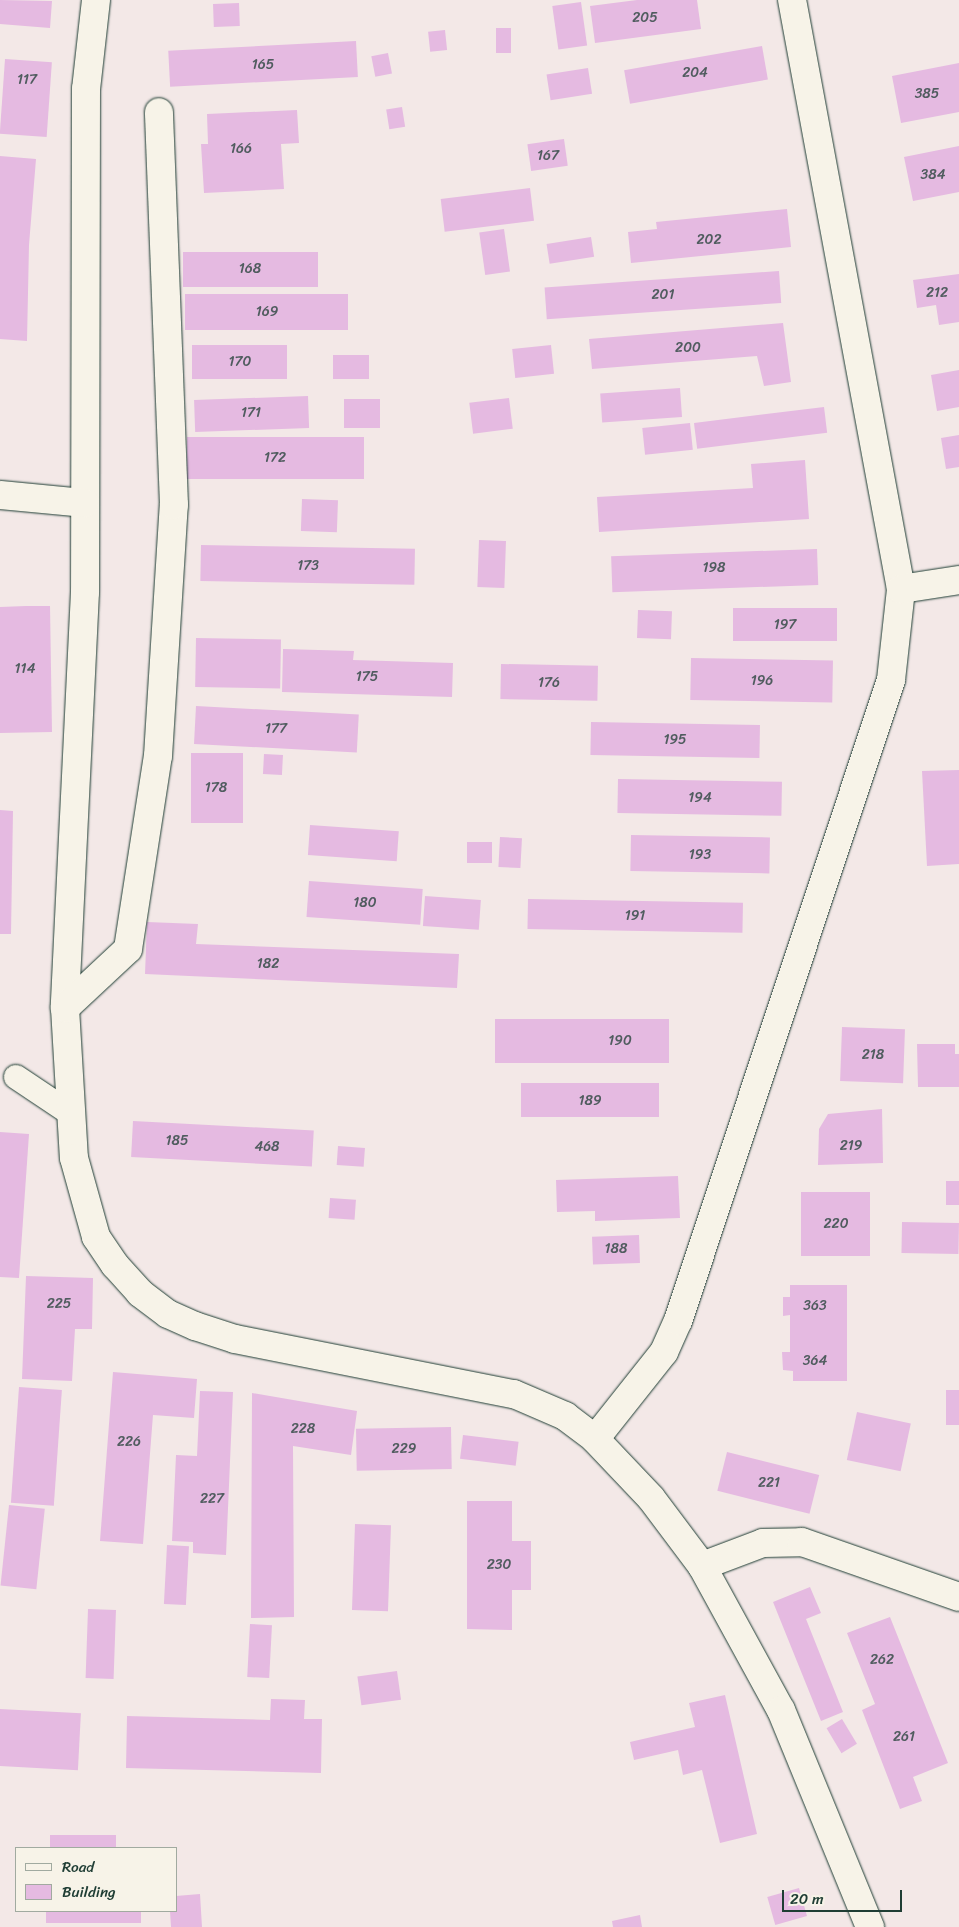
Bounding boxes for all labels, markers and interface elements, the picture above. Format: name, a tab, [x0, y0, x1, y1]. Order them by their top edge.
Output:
house number: 205	[632, 10, 658, 26]
house number: 165	[252, 57, 274, 73]
house number: 204	[682, 65, 708, 81]
house number: 117	[17, 72, 37, 88]
house number: 385	[915, 86, 939, 102]
house number: 166	[230, 141, 252, 157]
house number: 167	[537, 148, 559, 164]
house number: 384	[921, 167, 945, 183]
house number: 202	[696, 232, 722, 248]
house number: 168	[239, 261, 261, 277]
house number: 212	[926, 285, 948, 301]
house number: 201	[652, 287, 674, 303]
house number: 169	[256, 304, 278, 320]
house number: 200	[675, 340, 701, 356]
house number: 170	[229, 354, 251, 370]
house number: 171	[241, 405, 261, 421]
house number: 172	[264, 450, 286, 466]
house number: 173	[297, 558, 319, 574]
house number: 198	[702, 560, 726, 576]
house number: 197	[774, 617, 796, 633]
house number: 114	[15, 661, 35, 677]
house number: 175	[356, 669, 378, 685]
house number: 196	[751, 673, 773, 689]
house number: 176	[538, 675, 560, 691]
house number: 177	[265, 721, 287, 737]
house number: 195	[663, 732, 687, 748]
house number: 178	[205, 780, 227, 796]
house number: 194	[688, 790, 712, 806]
house number: 193	[689, 847, 711, 863]
house number: 180	[353, 895, 377, 911]
house number: 191	[625, 908, 645, 924]
house number: 182	[257, 956, 279, 972]
house number: 190	[608, 1033, 632, 1049]
house number: 218	[862, 1047, 884, 1063]
house number: 189	[578, 1093, 602, 1109]
house number: 185	[165, 1133, 189, 1149]
house number: 219	[840, 1138, 862, 1154]
house number: 468	[254, 1139, 280, 1155]
house number: 220	[823, 1216, 849, 1232]
house number: 188	[605, 1241, 627, 1257]
house number: 225	[47, 1296, 71, 1312]
house number: 363	[803, 1298, 827, 1314]
house number: 364	[803, 1353, 827, 1369]
house number: 228	[291, 1421, 315, 1437]
house number: 226	[117, 1434, 141, 1450]
house number: 229	[392, 1441, 416, 1457]
house number: 221	[758, 1475, 780, 1491]
house number: 227	[200, 1491, 224, 1507]
house number: 230	[487, 1557, 511, 1573]
house number: 262	[870, 1652, 894, 1668]
house number: 261	[893, 1729, 915, 1745]
legend	[15, 1847, 178, 1912]
text: Road	[62, 1854, 94, 1880]
text: Building	[62, 1879, 116, 1905]
scale bar	[784, 1880, 904, 1912]
text: 20 m	[790, 1886, 824, 1912]

